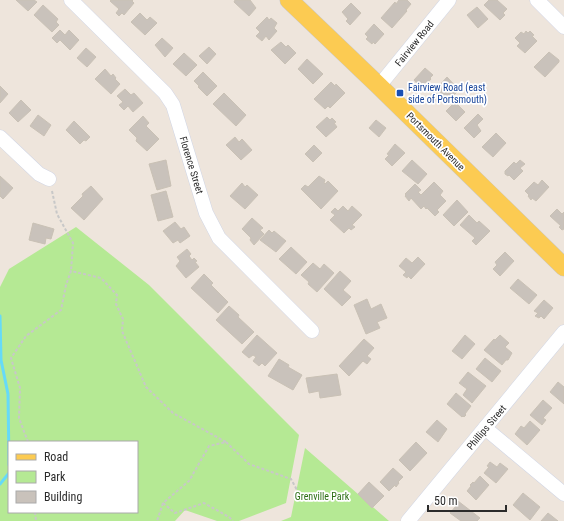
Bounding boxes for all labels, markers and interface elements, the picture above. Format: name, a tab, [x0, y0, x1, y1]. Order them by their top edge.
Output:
street label: Fairview Road	[393, 18, 436, 68]
place label: Fairview Road (east side of Portsmouth)	[408, 82, 487, 106]
marker: Fairview Road (east side of Portsmouth)	[395, 88, 405, 98]
street label: Portsmouth Avenue	[404, 110, 467, 173]
street label: Florence Street	[178, 135, 206, 195]
street label: Phillips Street	[465, 403, 508, 452]
legend	[8, 441, 138, 513]
text: Road	[44, 450, 68, 464]
text: Park	[44, 470, 66, 484]
scale bar	[428, 487, 506, 513]
text: Building	[44, 490, 82, 504]
park label: Grenville Park	[295, 491, 350, 502]
text: 50 m	[434, 494, 458, 508]

